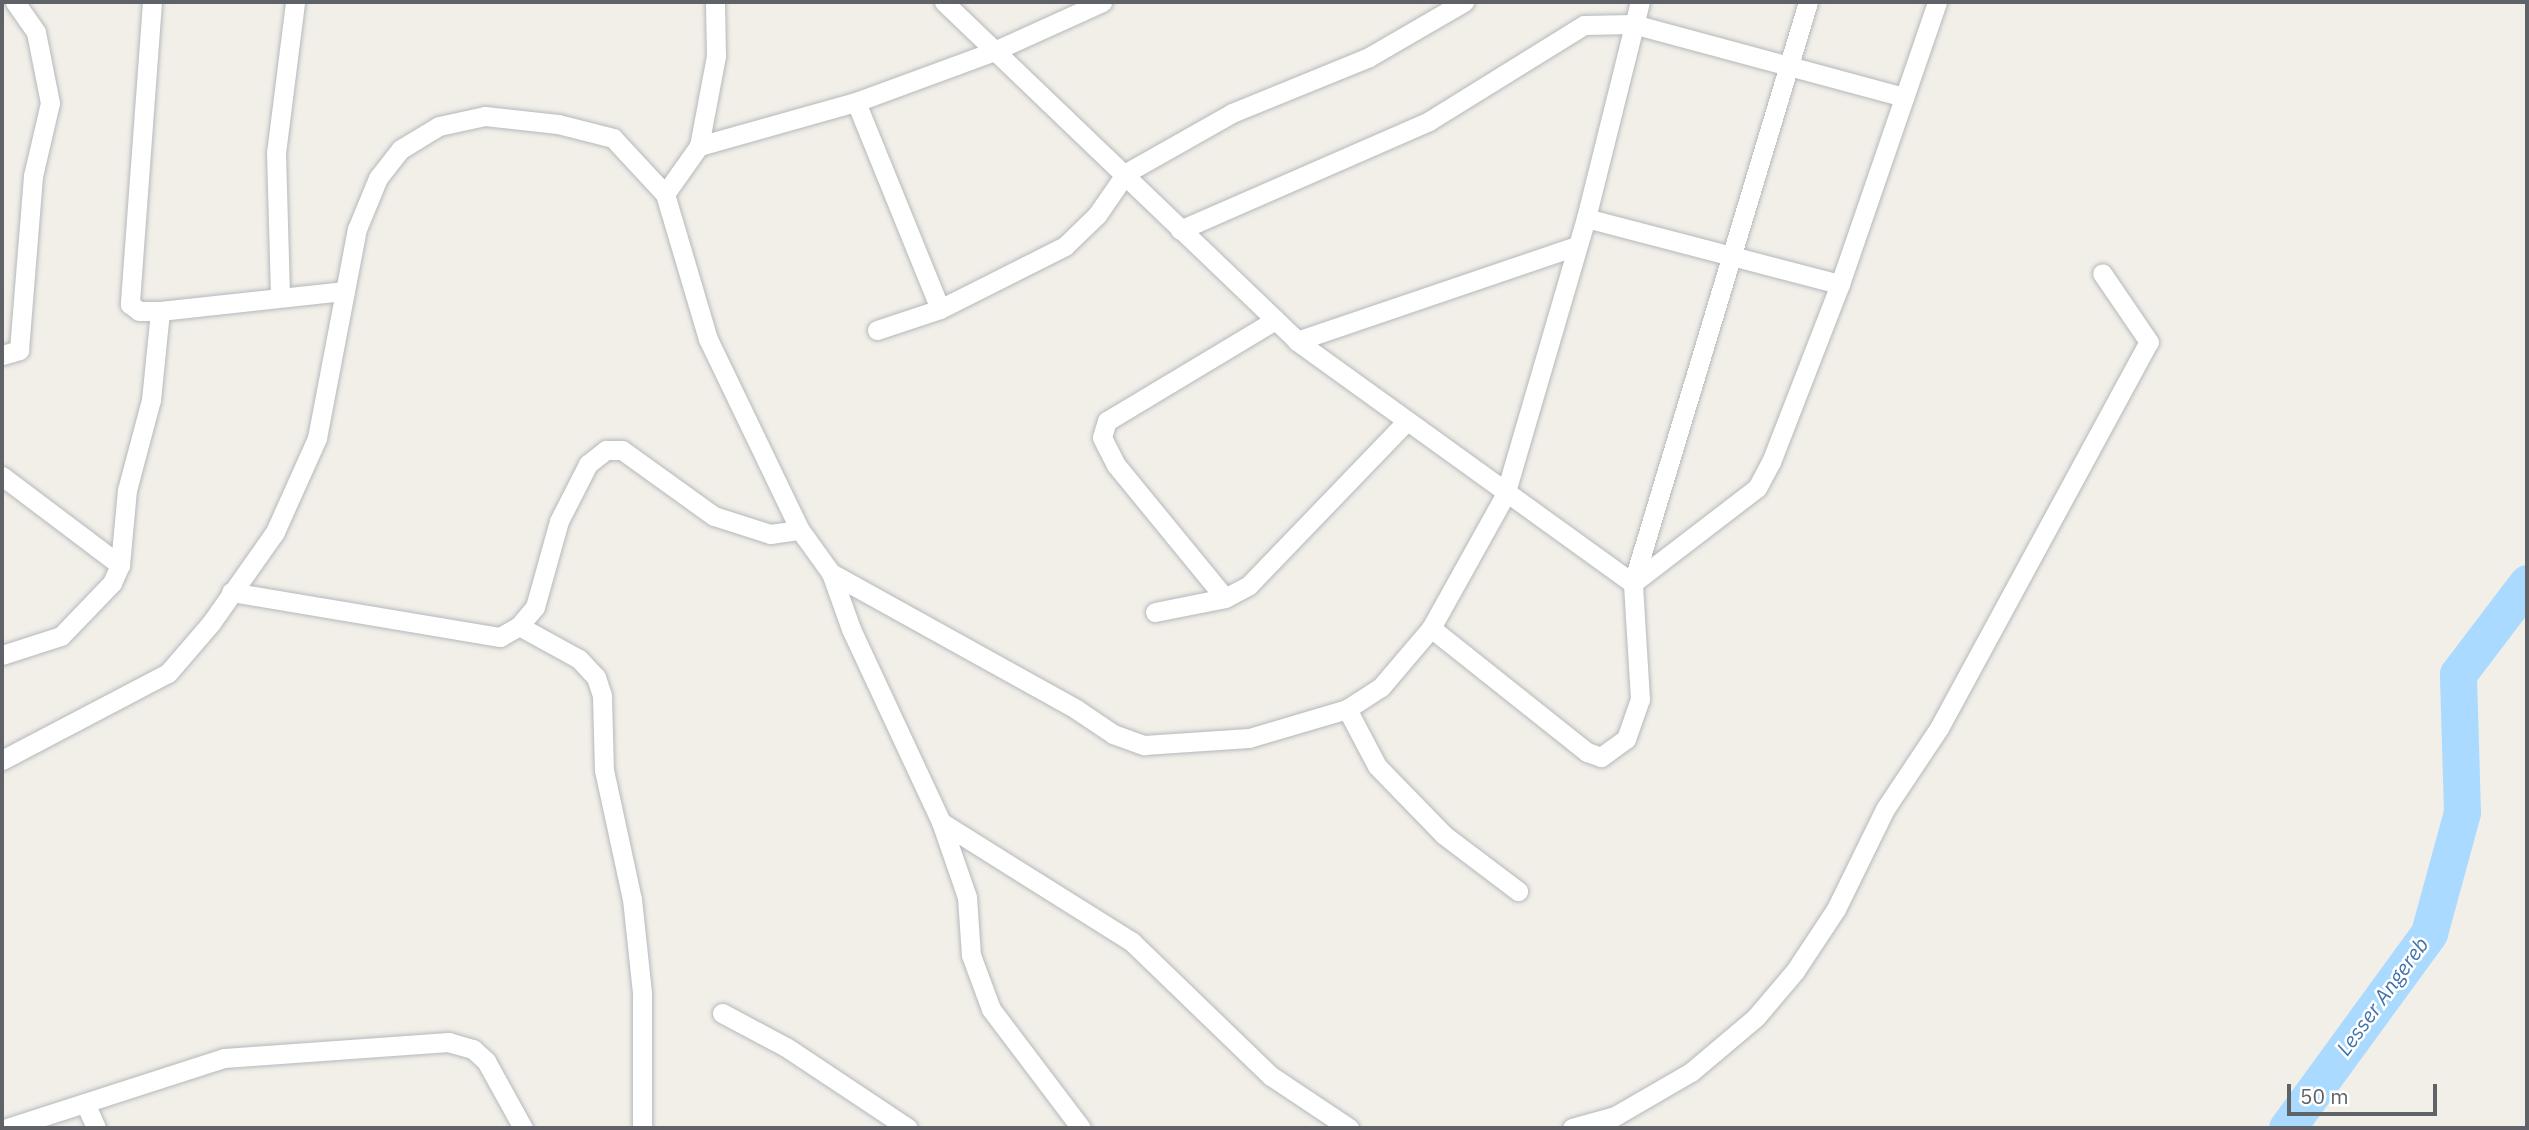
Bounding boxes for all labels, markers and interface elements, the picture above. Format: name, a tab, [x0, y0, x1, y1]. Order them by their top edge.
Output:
water label: Lesser Angereb	[2331, 932, 2433, 1060]
scale bar	[2291, 1070, 2442, 1114]
text: 50 m	[2300, 1082, 2349, 1110]

